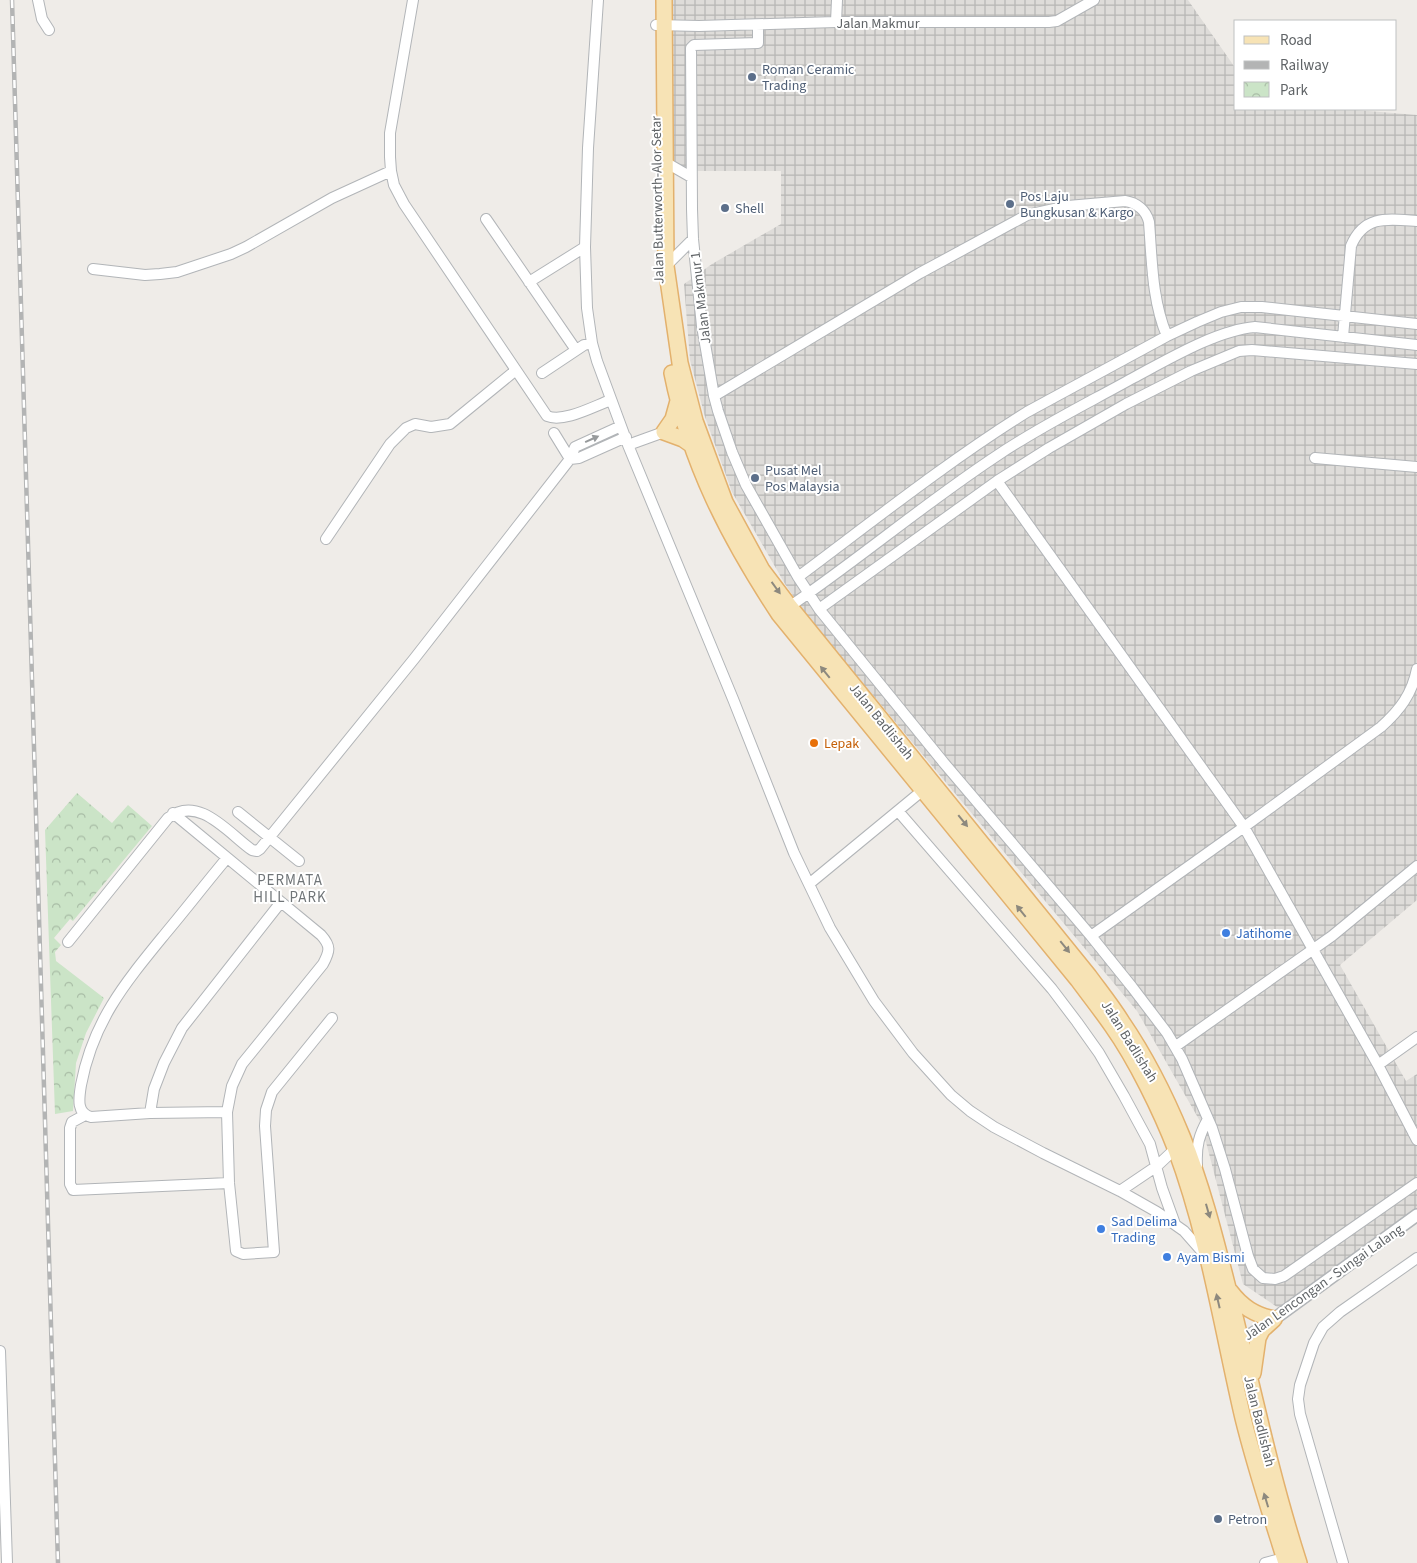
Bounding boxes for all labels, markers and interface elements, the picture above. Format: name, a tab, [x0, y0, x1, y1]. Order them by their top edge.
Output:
street label: Jalan Makmur	[836, 14, 920, 34]
legend	[1234, 20, 1397, 110]
text: Road	[1280, 30, 1312, 51]
text: Railway	[1280, 55, 1329, 76]
place label: Roman Ceramic Trading	[762, 60, 855, 96]
marker: Roman Ceramic Trading	[746, 71, 758, 83]
text: Park	[1280, 80, 1309, 101]
street label: Jalan Butterworth-Alor Setar	[647, 116, 669, 284]
place label: Pos Laju Bungkusan & Kargo	[1020, 187, 1134, 223]
marker: Pos Laju Bungkusan & Kargo	[1004, 198, 1016, 210]
place label: Shell	[735, 199, 765, 219]
marker: Shell	[719, 202, 731, 214]
street label: Jalan Makmur 1	[685, 251, 717, 345]
one-way arrow	[585, 434, 599, 442]
place label: Pusat Mel Pos Malaysia	[765, 461, 840, 497]
marker: Pusat Mel Pos Malaysia	[749, 472, 761, 484]
one-way arrow	[771, 581, 781, 595]
one-way arrow	[819, 666, 830, 679]
street label: Jalan Badlishah	[844, 679, 918, 764]
place label: Lepak	[824, 734, 859, 754]
marker: Lepak	[808, 737, 820, 749]
one-way arrow	[957, 814, 968, 827]
district label: PERMATA HILL PARK	[253, 870, 327, 908]
one-way arrow	[1016, 905, 1027, 918]
place label: Jatihome	[1236, 924, 1292, 944]
marker: Jatihome	[1220, 927, 1232, 939]
one-way arrow	[1059, 940, 1070, 953]
street label: Jalan Badlishah	[1096, 997, 1162, 1086]
one-way arrow	[1204, 1204, 1212, 1219]
place label: Sad Delima Trading	[1111, 1212, 1177, 1248]
street label: Jalan Lencongan - Sungai Lalang	[1240, 1220, 1408, 1346]
marker: Sad Delima Trading	[1095, 1223, 1107, 1235]
place label: Ayam Bismi	[1177, 1248, 1245, 1268]
marker: Ayam Bismi	[1161, 1251, 1173, 1263]
one-way arrow	[1214, 1293, 1222, 1308]
street label: Jalan Badlishah	[1238, 1374, 1280, 1469]
one-way arrow	[1261, 1492, 1269, 1507]
place label: Petron	[1228, 1510, 1267, 1530]
marker: Petron	[1212, 1513, 1224, 1525]

